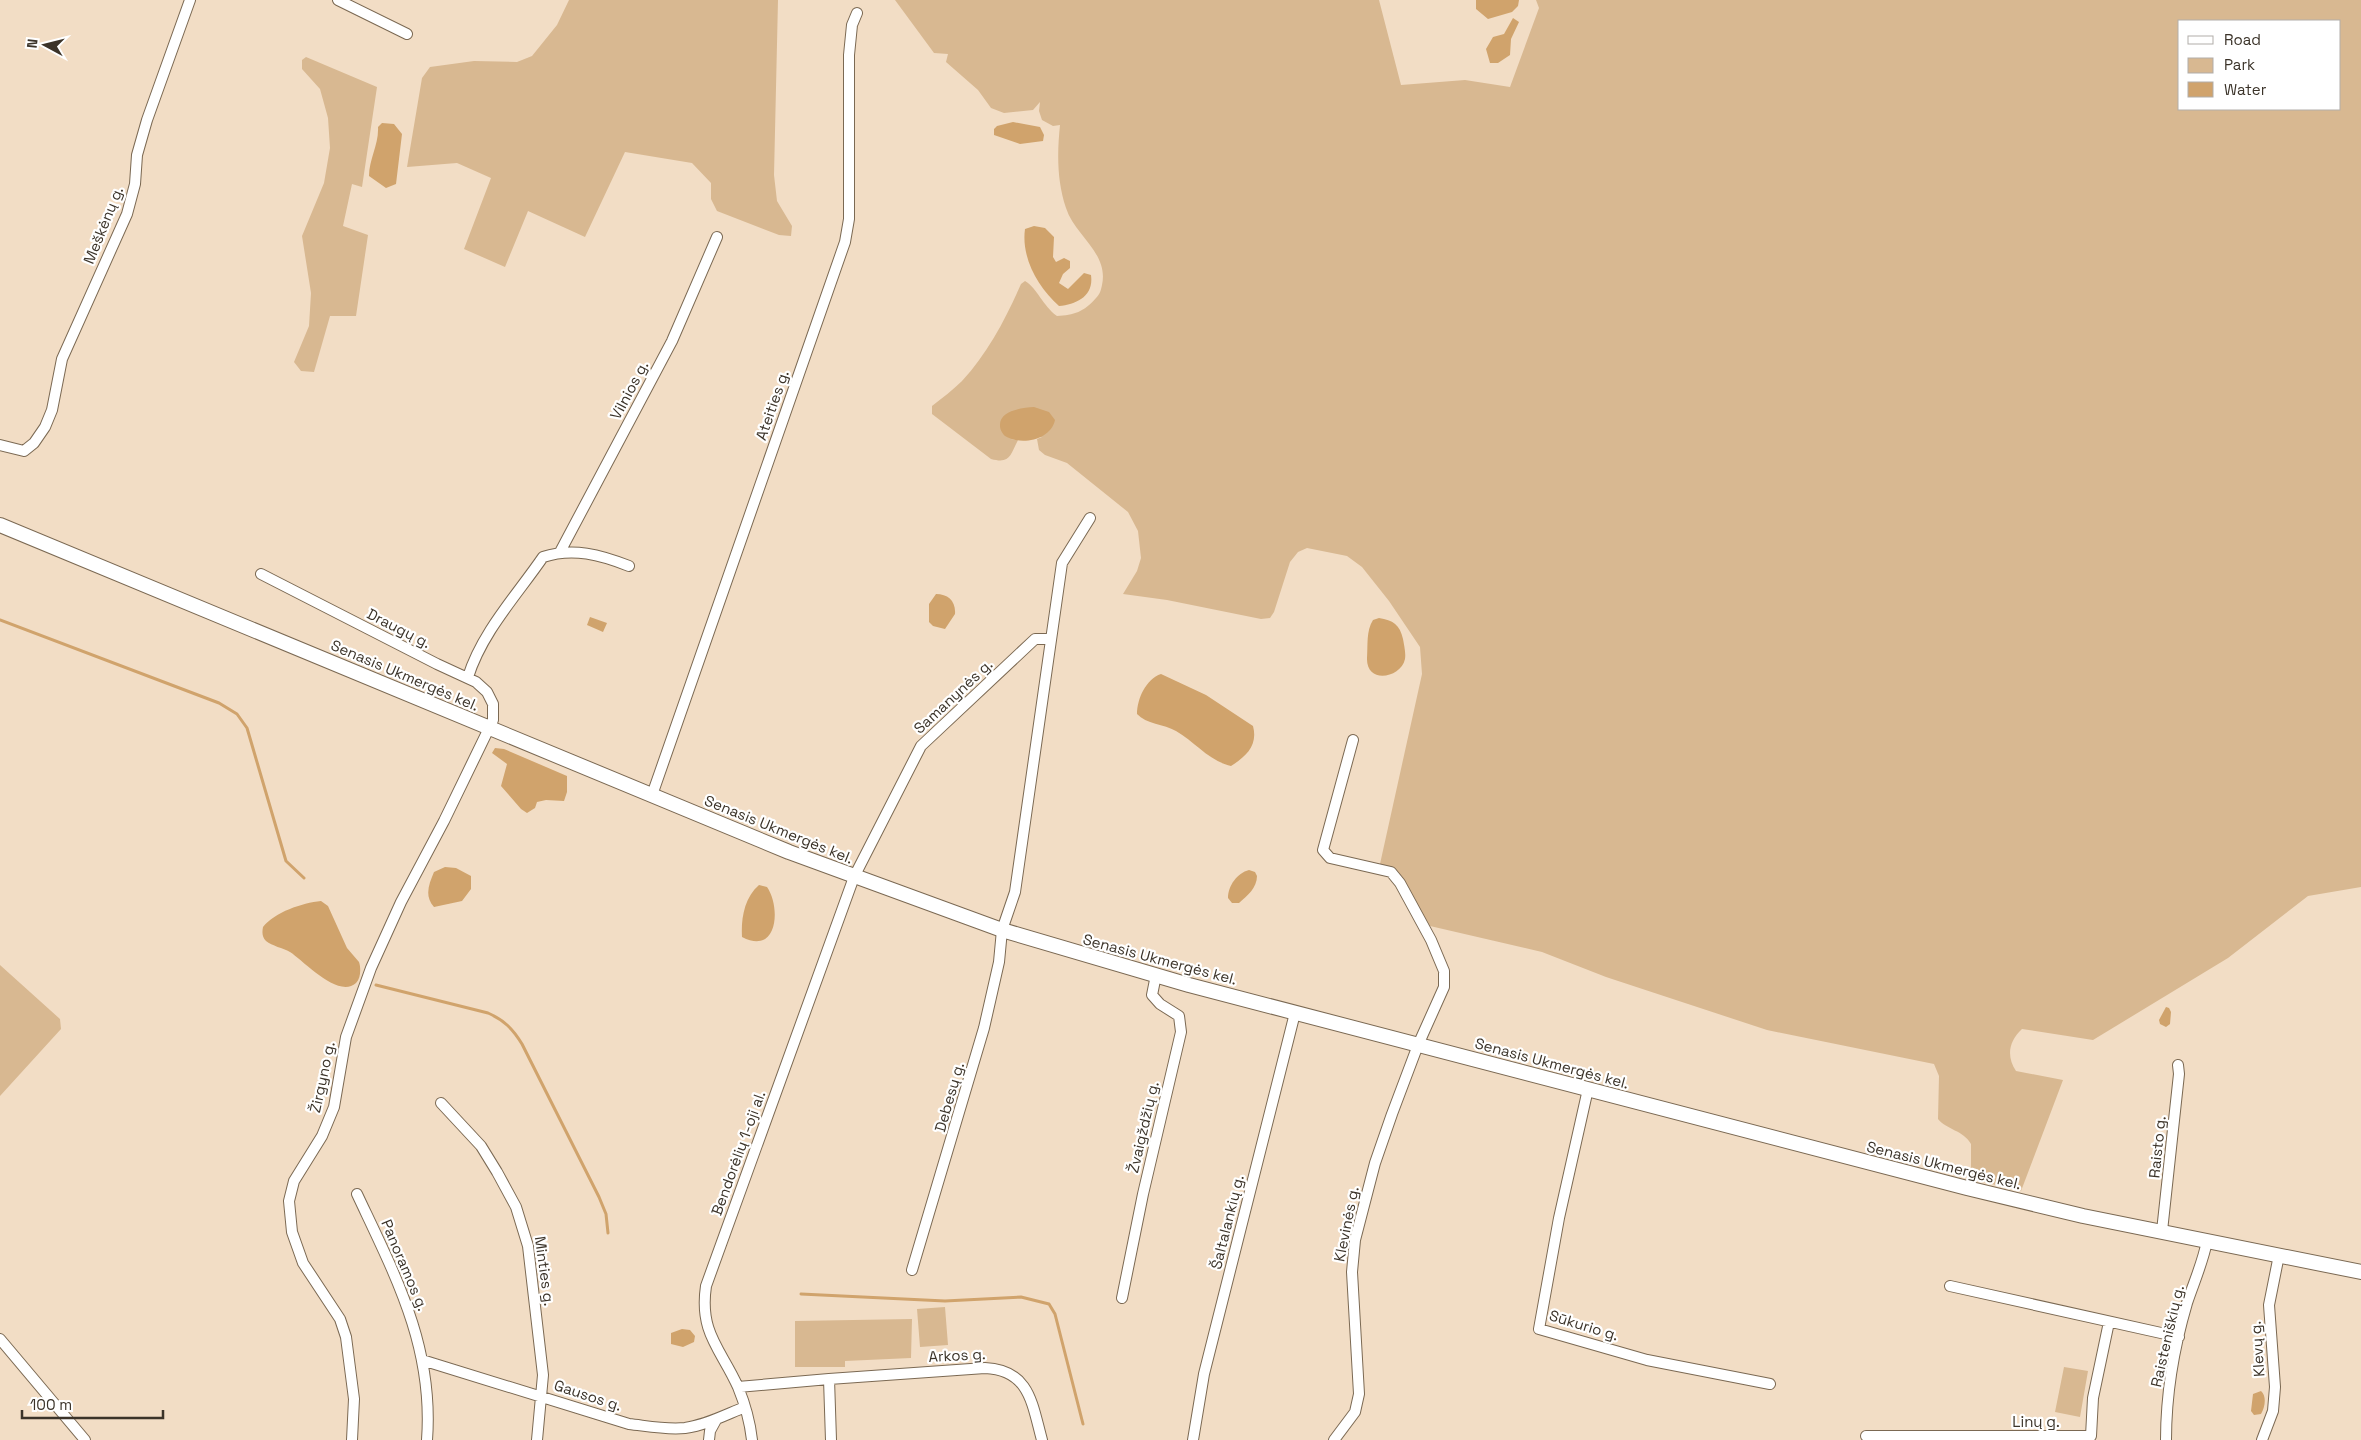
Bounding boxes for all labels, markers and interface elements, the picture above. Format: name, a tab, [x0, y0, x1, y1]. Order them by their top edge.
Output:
north arrow	[20, 20, 70, 70]
legend	[2178, 20, 2341, 110]
text: Road	[2224, 30, 2261, 49]
text: N	[23, 38, 42, 49]
text: Park	[2224, 55, 2255, 74]
text: Water	[2224, 80, 2267, 99]
street label: Meškėnų g.	[79, 183, 127, 267]
street label: Vilnios g.	[606, 357, 652, 423]
street label: Ateities g.	[751, 367, 793, 443]
street label: Draugų g.	[364, 604, 434, 652]
street label: Senasis Ukmergės kel.	[328, 635, 482, 715]
street label: Samanynės g.	[910, 655, 996, 737]
street label: Senasis Ukmergės kel.	[702, 790, 856, 868]
street label: Senasis Ukmergės kel.	[1081, 929, 1239, 989]
street label: Senasis Ukmergės kel.	[1473, 1033, 1631, 1093]
street label: Žirgyno g.	[305, 1040, 339, 1114]
street label: Debesų g.	[930, 1060, 968, 1134]
street label: Žvaigždžių g.	[1123, 1079, 1163, 1175]
street label: Bendorėlių 1-oji al.	[707, 1088, 769, 1218]
street label: Raisto g.	[2144, 1115, 2170, 1179]
street label: Senasis Ukmergės kel.	[1865, 1137, 2023, 1193]
street label: Šaltalankių g.	[1206, 1173, 1248, 1271]
street label: Klevinės g.	[1329, 1185, 1363, 1263]
street label: Panoramos g.	[377, 1216, 433, 1314]
street label: Minties g.	[531, 1235, 559, 1307]
street label: Raisteniškių g.	[2146, 1283, 2188, 1389]
street label: Sūkurio g.	[1547, 1305, 1621, 1345]
street label: Klevų g.	[2246, 1320, 2268, 1378]
street label: Arkos g.	[928, 1344, 986, 1366]
street label: Gausos g.	[552, 1375, 624, 1415]
scale bar	[22, 1388, 164, 1420]
text: 100 m	[30, 1395, 72, 1414]
street label: Linų g.	[2012, 1412, 2060, 1431]

